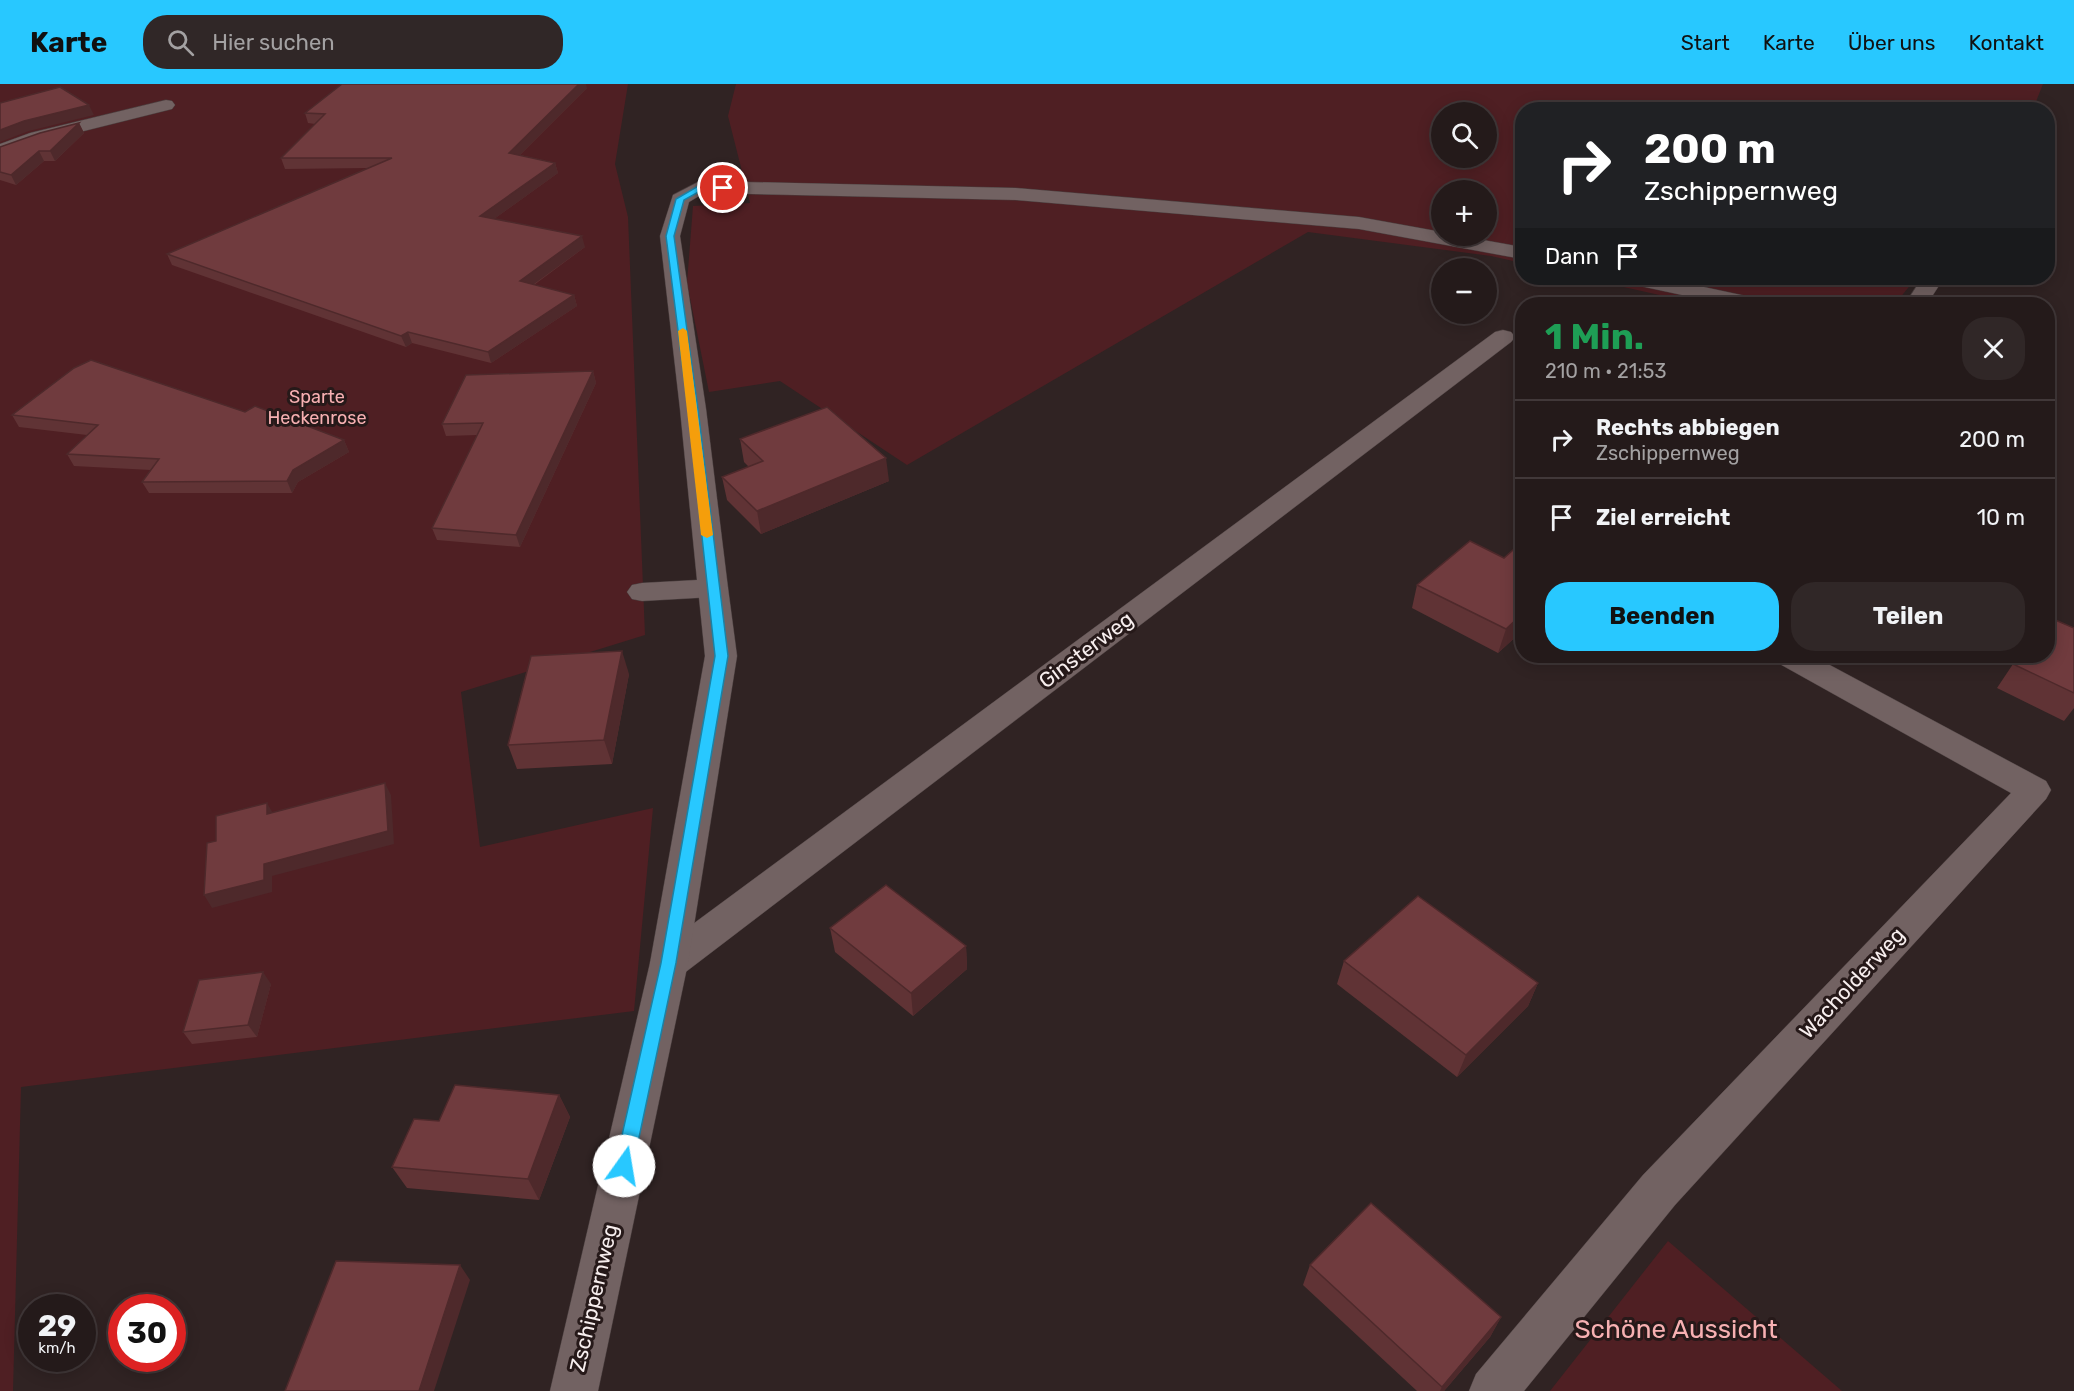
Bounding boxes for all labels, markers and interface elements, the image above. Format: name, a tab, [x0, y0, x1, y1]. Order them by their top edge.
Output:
search box	[143, 15, 563, 69]
text: Karte	[30, 26, 107, 59]
icon: search	[164, 26, 197, 59]
text: Hier suchen	[212, 29, 335, 56]
text: Start	[1681, 30, 1730, 55]
text: Karte	[1763, 30, 1815, 55]
text: Über uns	[1848, 30, 1936, 55]
text: Kontakt	[1969, 30, 2044, 55]
map controls	[1431, 102, 1497, 324]
button: search	[1431, 102, 1497, 168]
text: 200 m	[1644, 124, 1776, 174]
icon: right	[1545, 126, 1623, 204]
pin	[697, 162, 748, 213]
icon: arrive	[706, 171, 739, 204]
text: Zschippernweg	[1644, 175, 1838, 207]
button: +	[1431, 180, 1497, 246]
icon: arrive	[1611, 240, 1644, 273]
text: Dann	[1545, 243, 1599, 270]
button: −	[1431, 258, 1497, 324]
text: 1 Min.	[1545, 315, 1644, 358]
button: close	[1962, 317, 2025, 380]
text: 210 m · 21:53	[1545, 359, 1666, 383]
park label: Sparte Heckenrose	[268, 386, 366, 429]
text: Rechts abbiegen	[1596, 414, 1780, 441]
icon: right	[1545, 423, 1578, 456]
text: 200 m	[1959, 426, 2025, 453]
text: Zschippernweg	[1596, 441, 1740, 465]
icon: arrive	[1545, 501, 1578, 534]
text: Ziel erreicht	[1596, 504, 1730, 531]
text: 10 m	[1977, 504, 2025, 531]
button: Beenden	[1545, 582, 1779, 651]
button: Teilen	[1791, 582, 2025, 651]
street label: Ginsterweg	[1034, 606, 1138, 693]
street label: Wacholderweg	[1794, 922, 1909, 1043]
position arrow	[592, 1134, 656, 1198]
street label: Zschippernweg	[564, 1222, 623, 1374]
speed limit sign: 30	[108, 1294, 186, 1372]
text: 29	[38, 1308, 76, 1344]
park label: Schöne Aussicht	[1574, 1314, 1778, 1345]
text: km/h	[38, 1339, 76, 1357]

